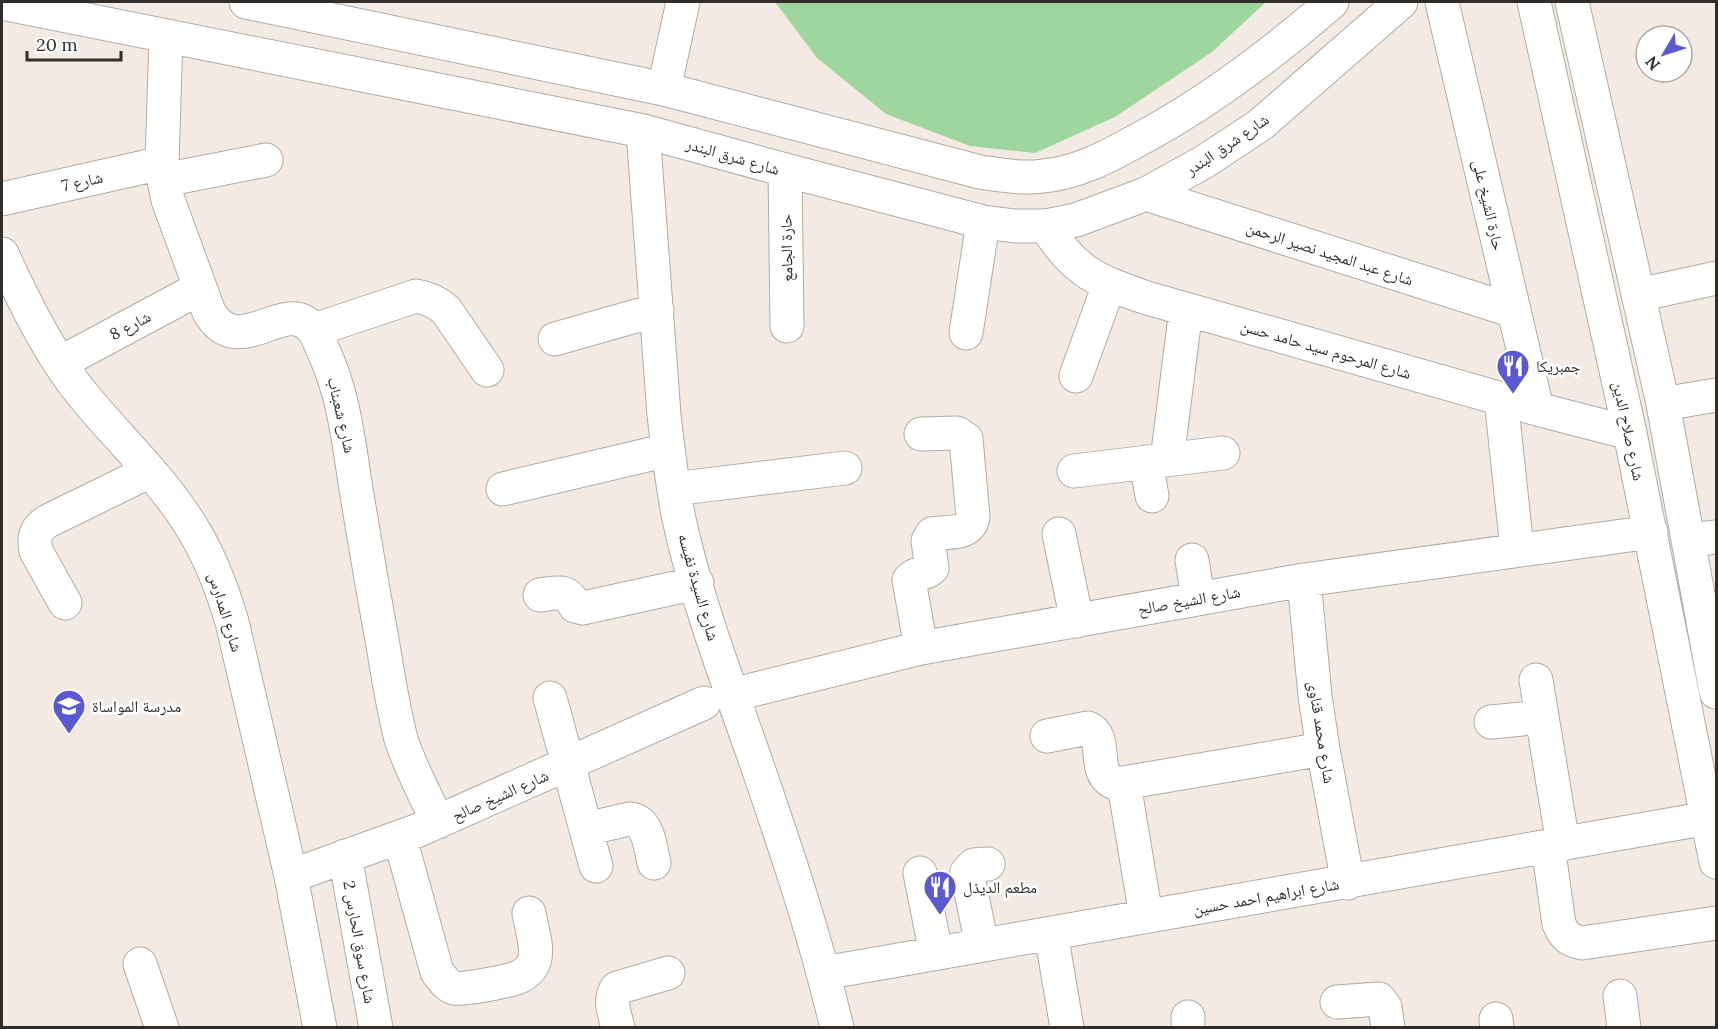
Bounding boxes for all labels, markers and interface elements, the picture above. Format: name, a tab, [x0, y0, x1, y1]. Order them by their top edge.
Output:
scale bar	[27, 24, 122, 62]
north arrow	[1634, 24, 1694, 84]
text: 20 m	[36, 33, 78, 56]
text: N	[1641, 52, 1664, 75]
street label: شارع شرق البندر	[1181, 109, 1273, 181]
street label: شارع شرق البندر	[683, 133, 782, 180]
street label: حارة الشيخ على	[1468, 158, 1509, 253]
street label: شارع 7	[59, 167, 105, 196]
street label: حارة الجامع	[775, 214, 798, 282]
street label: شارع عبد المجيد نصير الرحمن	[1244, 217, 1416, 290]
street label: شارع 8	[106, 306, 154, 345]
street label: شارع المرحوم سيد حامد حسن	[1238, 315, 1413, 384]
restaurant icon: جمبريكا	[1495, 348, 1531, 395]
place label: جمبريكا	[1536, 356, 1581, 376]
street label: شارع شعبناب	[323, 375, 360, 455]
street label: شارع صلاح الدين	[1608, 380, 1649, 483]
street label: شارع السيدة نفيسه	[673, 531, 724, 643]
street label: شارع المدارس	[203, 570, 248, 655]
street label: شارع الشيخ صالح	[1136, 581, 1242, 620]
street label: شارع محمد قناوى	[1303, 679, 1340, 785]
school or university icon: مدرسة المواساة	[51, 688, 87, 735]
place label: مدرسة المواساة	[92, 696, 181, 716]
street label: شارع الشيخ صالح	[449, 765, 552, 826]
restaurant icon: مطعم الديذل	[922, 869, 958, 916]
street label: شارع ابراهيم احمد حسين	[1191, 873, 1341, 920]
place label: مطعم الديذل	[963, 877, 1037, 898]
street label: شارع سوق الحارس 2	[338, 879, 381, 1005]

